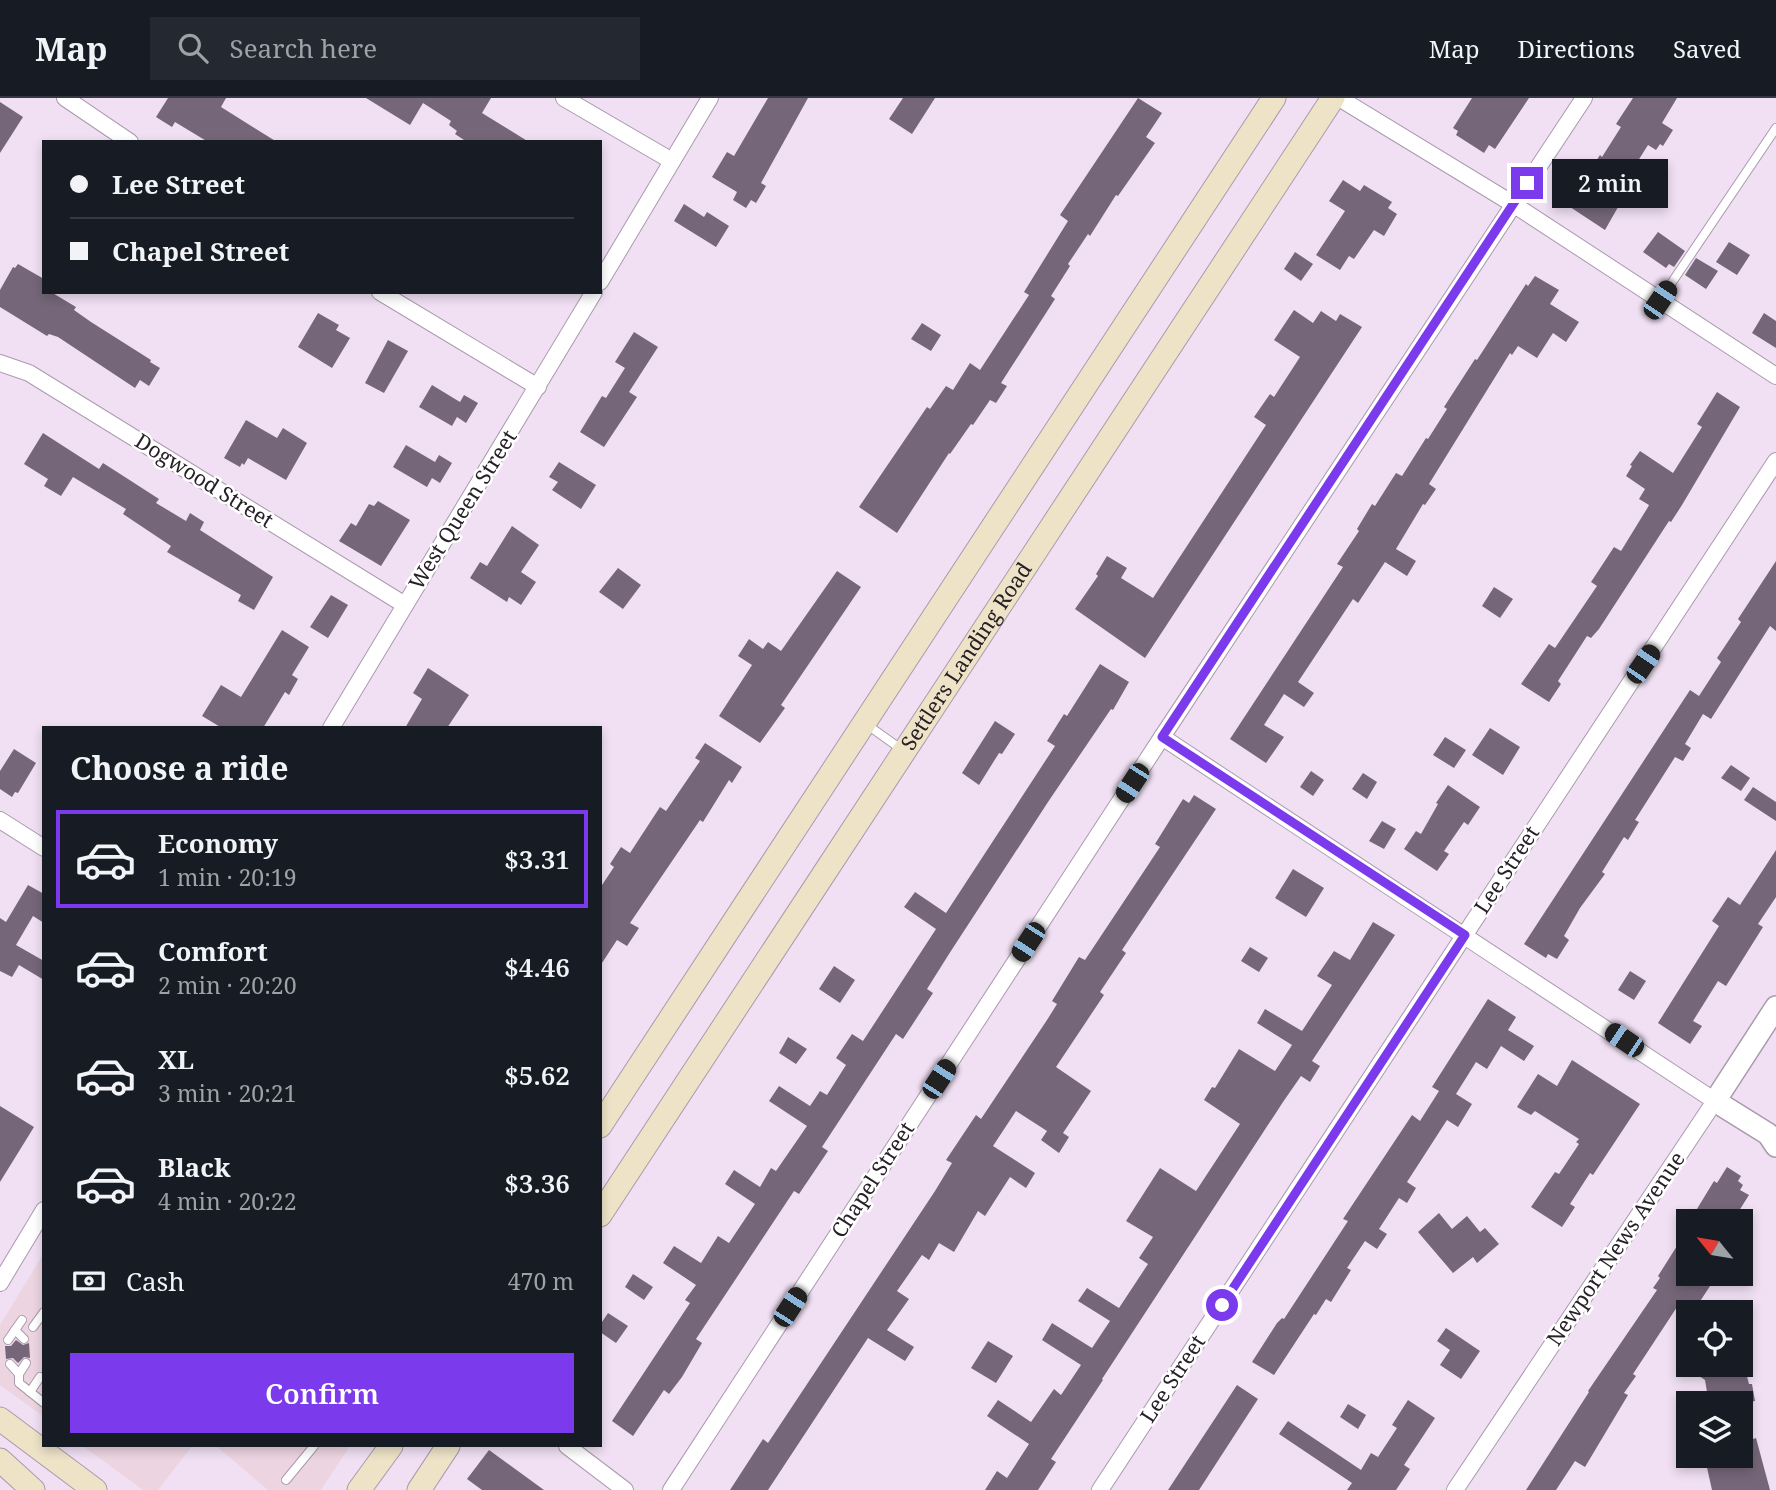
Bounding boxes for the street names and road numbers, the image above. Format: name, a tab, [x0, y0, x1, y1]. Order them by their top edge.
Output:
street label: West Queen Street	[402, 424, 523, 595]
street label: Dogwood Street	[130, 426, 279, 534]
street label: Settlers Landing Road	[894, 557, 1038, 755]
street label: Lee Street	[1467, 820, 1545, 919]
street label: Chapel Street	[824, 1116, 920, 1243]
street label: Newport News Avenue	[1540, 1146, 1691, 1351]
street label: Lee Street	[1133, 1329, 1211, 1428]

